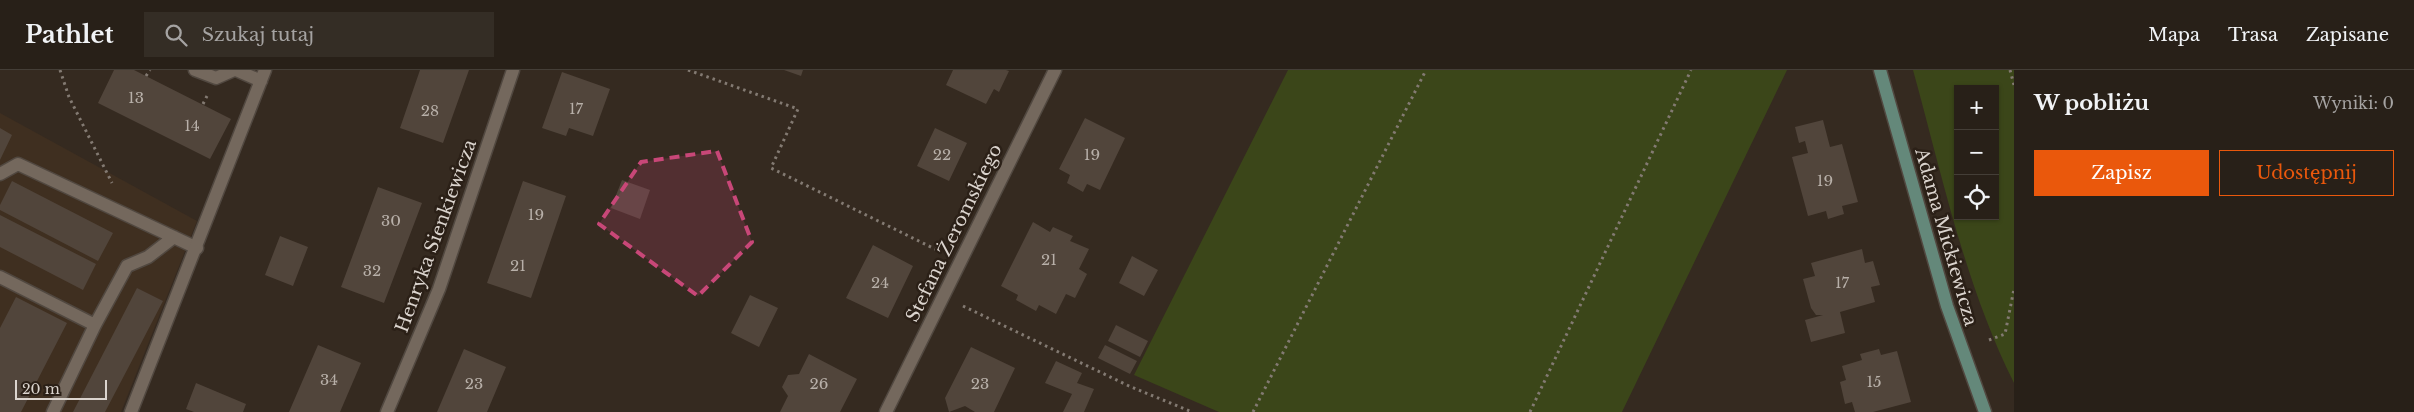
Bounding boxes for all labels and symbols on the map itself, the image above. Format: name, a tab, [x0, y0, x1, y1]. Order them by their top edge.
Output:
house number: 13	[128, 88, 144, 107]
house number: 17	[569, 99, 584, 118]
house number: 28	[421, 101, 439, 120]
house number: 14	[184, 116, 200, 135]
street label: Henryka Sienkiewicza	[391, 136, 481, 336]
street label: Stefana Żeromskiego	[900, 140, 1007, 326]
house number: 22	[933, 145, 951, 164]
house number: 19	[1084, 145, 1100, 164]
street label: Adama Mickiewicza	[1910, 145, 1982, 328]
house number: 19	[1817, 171, 1833, 190]
house number: 19	[528, 205, 544, 224]
house number: 30	[381, 211, 401, 230]
house number: 21	[1041, 250, 1057, 269]
house number: 21	[510, 256, 526, 275]
house number: 32	[363, 261, 381, 280]
house number: 24	[871, 273, 889, 292]
house number: 17	[1835, 273, 1850, 292]
house number: 34	[320, 370, 338, 389]
house number: 15	[1866, 372, 1882, 391]
house number: 23	[465, 374, 483, 393]
house number: 26	[810, 374, 828, 393]
house number: 23	[971, 374, 989, 393]
scale bar	[15, 377, 108, 400]

